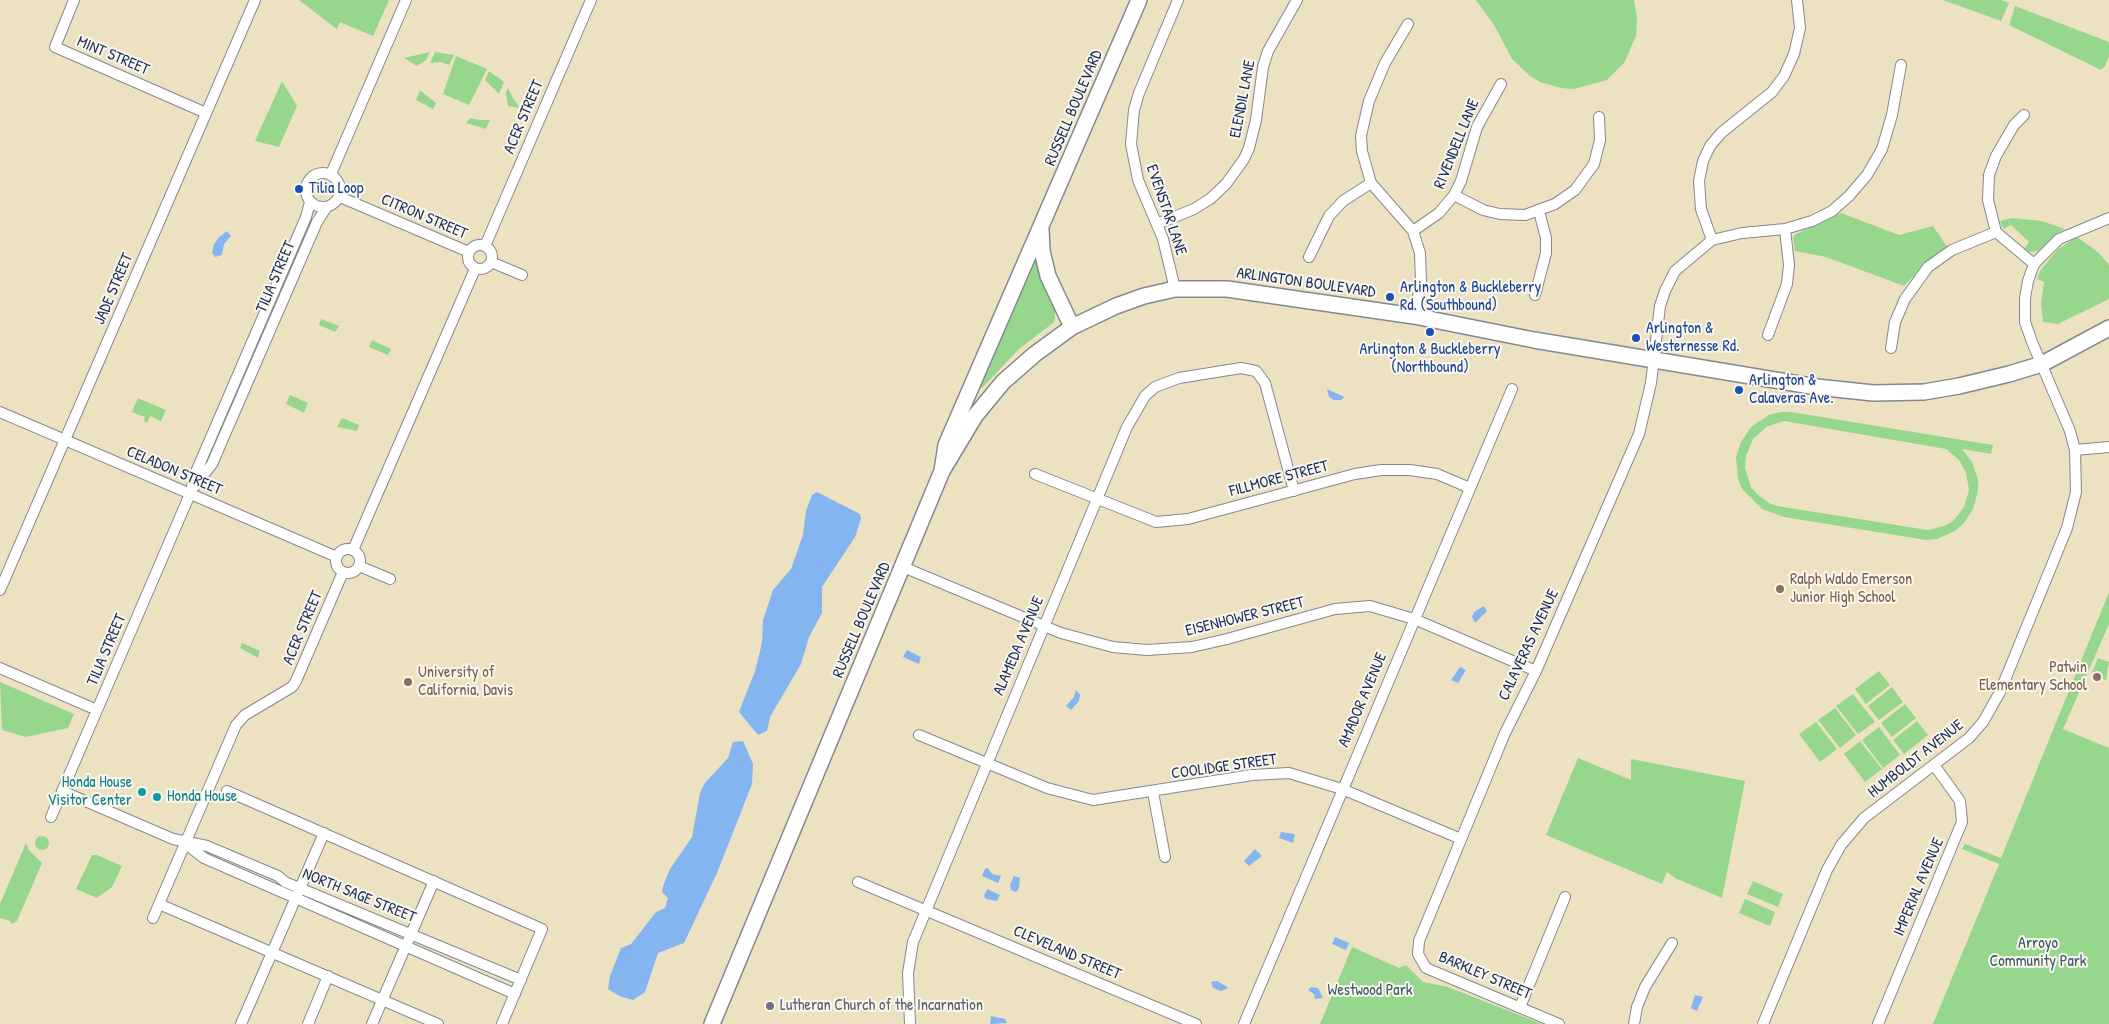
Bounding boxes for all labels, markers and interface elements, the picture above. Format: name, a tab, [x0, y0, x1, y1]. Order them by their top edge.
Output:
street label: MINT STREET	[74, 32, 152, 80]
street label: RUSSELL BOULEVARD	[1041, 47, 1107, 169]
street label: ELENDIL LANE	[1226, 58, 1260, 140]
street label: ACER STREET	[500, 77, 548, 157]
street label: RIVENDELL LANE	[1430, 96, 1484, 192]
street label: EVENSTAR LANE	[1142, 162, 1190, 258]
place label: Tilia Loop	[309, 179, 364, 199]
marker: Tilia Loop	[293, 183, 305, 195]
street label: CITRON STREET	[378, 190, 470, 244]
street label: TILIA STREET	[252, 238, 300, 316]
street label: JADE STREET	[90, 250, 138, 328]
street label: ARLINGTON BOULEVARD	[1235, 264, 1377, 302]
place label: Arlington & Buckleberry Rd. (Southbound)	[1400, 278, 1541, 316]
marker: Arlington & Buckleberry Rd. (Southbound)	[1384, 291, 1396, 303]
place label: Arlington & Westernesse Rd.	[1646, 319, 1739, 357]
marker: Arlington & Buckleberry (Northbound)	[1424, 326, 1436, 338]
marker: Arlington & Westernesse Rd.	[1630, 332, 1642, 344]
place label: Arlington & Buckleberry (Northbound)	[1359, 340, 1501, 378]
place label: Arlington & Calaveras Ave.	[1749, 371, 1834, 409]
marker: Arlington & Calaveras Ave.	[1733, 384, 1745, 396]
street label: CELADON STREET	[123, 442, 225, 500]
street label: FILLMORE STREET	[1227, 457, 1331, 501]
street label: RUSSELL BOULEVARD	[829, 559, 895, 681]
place label: Ralph Waldo Emerson Junior High School	[1790, 570, 1912, 608]
marker: Ralph Waldo Emerson Junior High School	[1774, 583, 1786, 595]
street label: CALAVERAS AVENUE	[1495, 586, 1563, 704]
street label: ACER STREET	[279, 588, 327, 668]
street label: EISENHOWER STREET	[1184, 593, 1306, 641]
street label: ALAMEDA AVENUE	[990, 594, 1048, 698]
street label: TILIA STREET	[83, 611, 131, 689]
street label: AMADOR AVENUE	[1334, 650, 1392, 750]
place label: Patwin Elementary School	[1979, 658, 2087, 696]
place label: University of California, Davis	[418, 663, 513, 701]
marker: Patwin Elementary School	[2091, 671, 2103, 683]
marker: University of California, Davis	[402, 676, 414, 688]
street label: HUMBOLDT AVENUE	[1864, 716, 1968, 802]
street label: COOLIDGE STREET	[1170, 750, 1278, 784]
place label: Honda House Visitor Center	[47, 773, 132, 811]
marker: Honda House Visitor Center	[136, 786, 148, 798]
place label: Honda House	[167, 787, 237, 807]
marker: Honda House	[151, 791, 163, 803]
street label: IMPERIAL AVENUE	[1890, 835, 1948, 939]
street label: NORTH SAGE STREET	[299, 865, 419, 927]
street label: CLEVELAND STREET	[1010, 922, 1124, 984]
park label: Arroyo Community Park	[1990, 934, 2086, 972]
street label: BARKLEY STREET	[1436, 948, 1534, 1004]
park label: Westwood Park	[1328, 981, 1412, 1001]
place label: Lutheran Church of the Incarnation	[780, 996, 983, 1016]
marker: Lutheran Church of the Incarnation	[764, 1000, 776, 1012]

